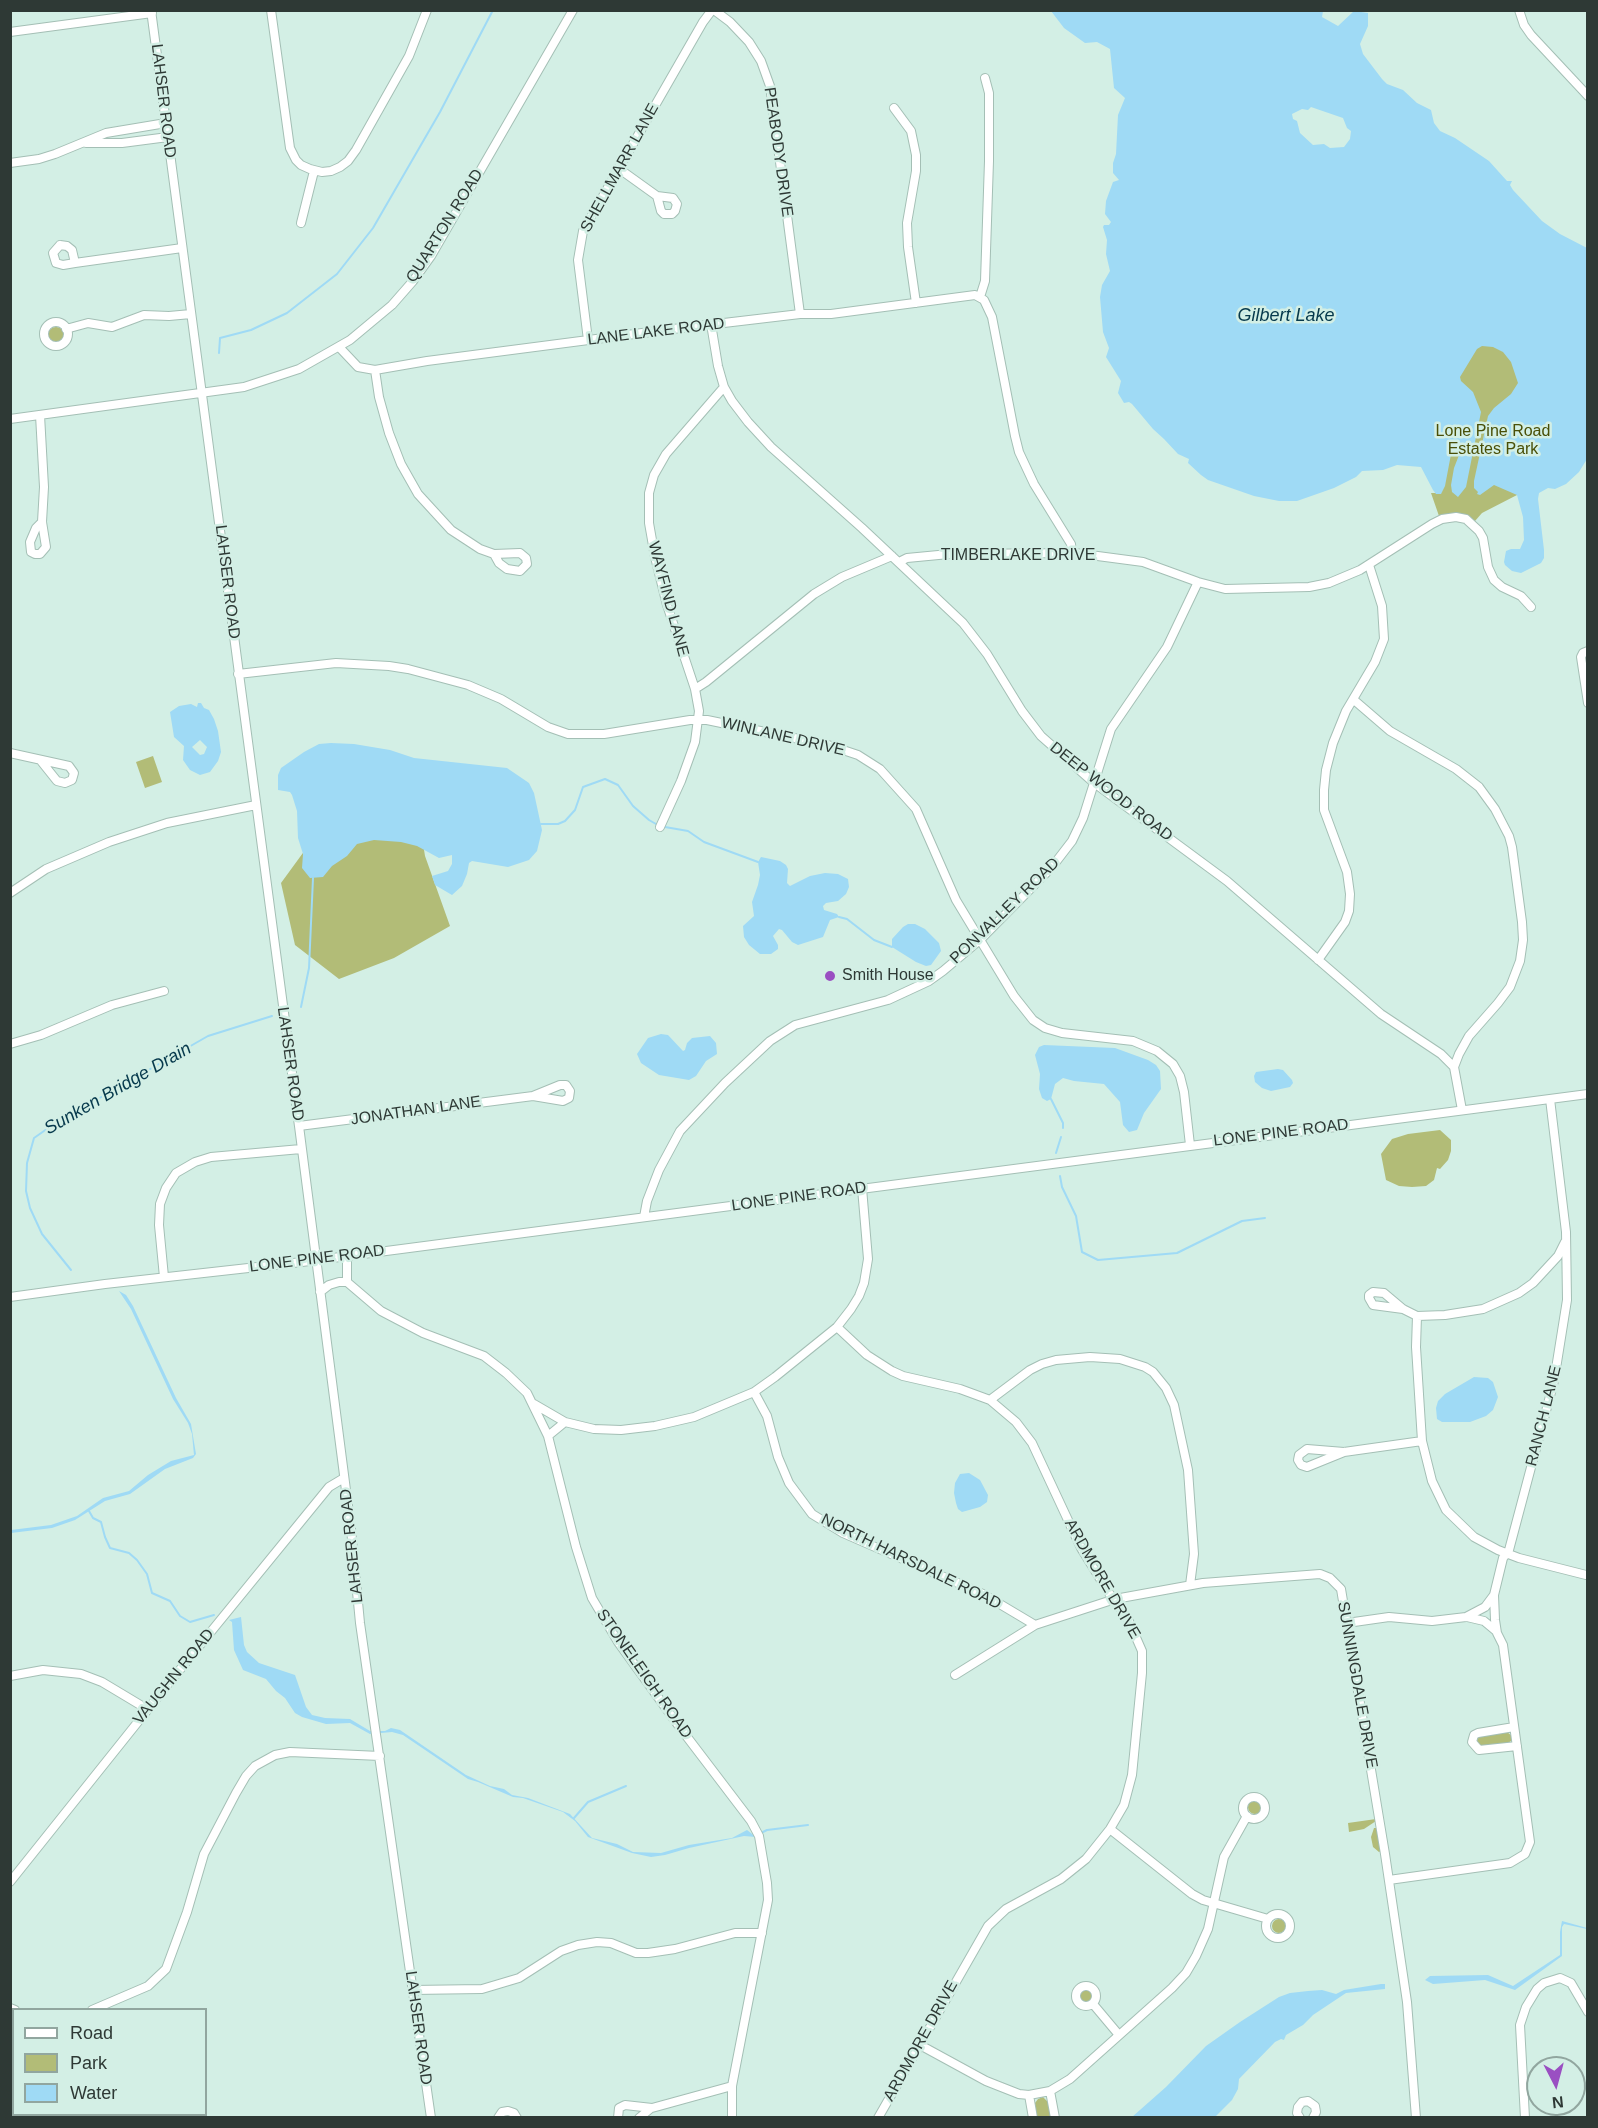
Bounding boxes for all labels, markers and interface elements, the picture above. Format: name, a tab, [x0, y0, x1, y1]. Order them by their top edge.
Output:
street label: LAHSER ROAD	[146, 43, 180, 159]
street label: PEABODY DRIVE	[759, 86, 797, 218]
street label: SHELLMARR LANE	[577, 100, 663, 236]
street label: QUARTON ROAD	[402, 166, 488, 286]
water label: Gilbert Lake	[1237, 305, 1335, 327]
street label: LANE LAKE ROAD	[586, 314, 726, 350]
park label: Lone Pine Road Estates Park	[1436, 422, 1550, 460]
street label: LAHSER ROAD	[210, 524, 244, 640]
street label: WAYFIND LANE	[643, 539, 693, 659]
street label: TIMBERLAKE DRIVE	[941, 546, 1095, 566]
street label: WINLANE DRIVE	[719, 713, 847, 761]
street label: DEEP WOOD ROAD	[1046, 738, 1176, 846]
street label: PONVALLEY ROAD	[946, 854, 1064, 968]
place label: Smith House	[842, 966, 934, 986]
marker: Smith House	[823, 969, 837, 983]
street label: LAHSER ROAD	[273, 1006, 307, 1122]
water label: Sunken Bridge Drain	[41, 1038, 195, 1140]
street label: JONATHAN LANE	[350, 1092, 482, 1130]
street label: LONE PINE ROAD	[1212, 1115, 1350, 1151]
street label: LONE PINE ROAD	[730, 1178, 868, 1216]
street label: LONE PINE ROAD	[248, 1241, 386, 1277]
street label: RANCH LANE	[1522, 1364, 1566, 1468]
street label: LAHSER ROAD	[336, 1488, 368, 1604]
street label: NORTH HARSDALE ROAD	[818, 1510, 1004, 1614]
street label: ARDMORE DRIVE	[1060, 1516, 1144, 1642]
street label: SUNNINGDALE DRIVE	[1333, 1600, 1381, 1770]
street label: STONELEIGH ROAD	[592, 1606, 696, 1742]
street label: VAUGHN ROAD	[129, 1625, 219, 1729]
street label: LAHSER ROAD	[401, 1970, 435, 2086]
street label: ARDMORE DRIVE	[880, 1977, 962, 2105]
legend	[12, 2008, 207, 2116]
text: Road	[70, 2023, 113, 2043]
text: Park	[70, 2053, 107, 2073]
north arrow	[1526, 2056, 1586, 2116]
text: Water	[70, 2083, 117, 2103]
text: N	[1551, 2093, 1564, 2111]

